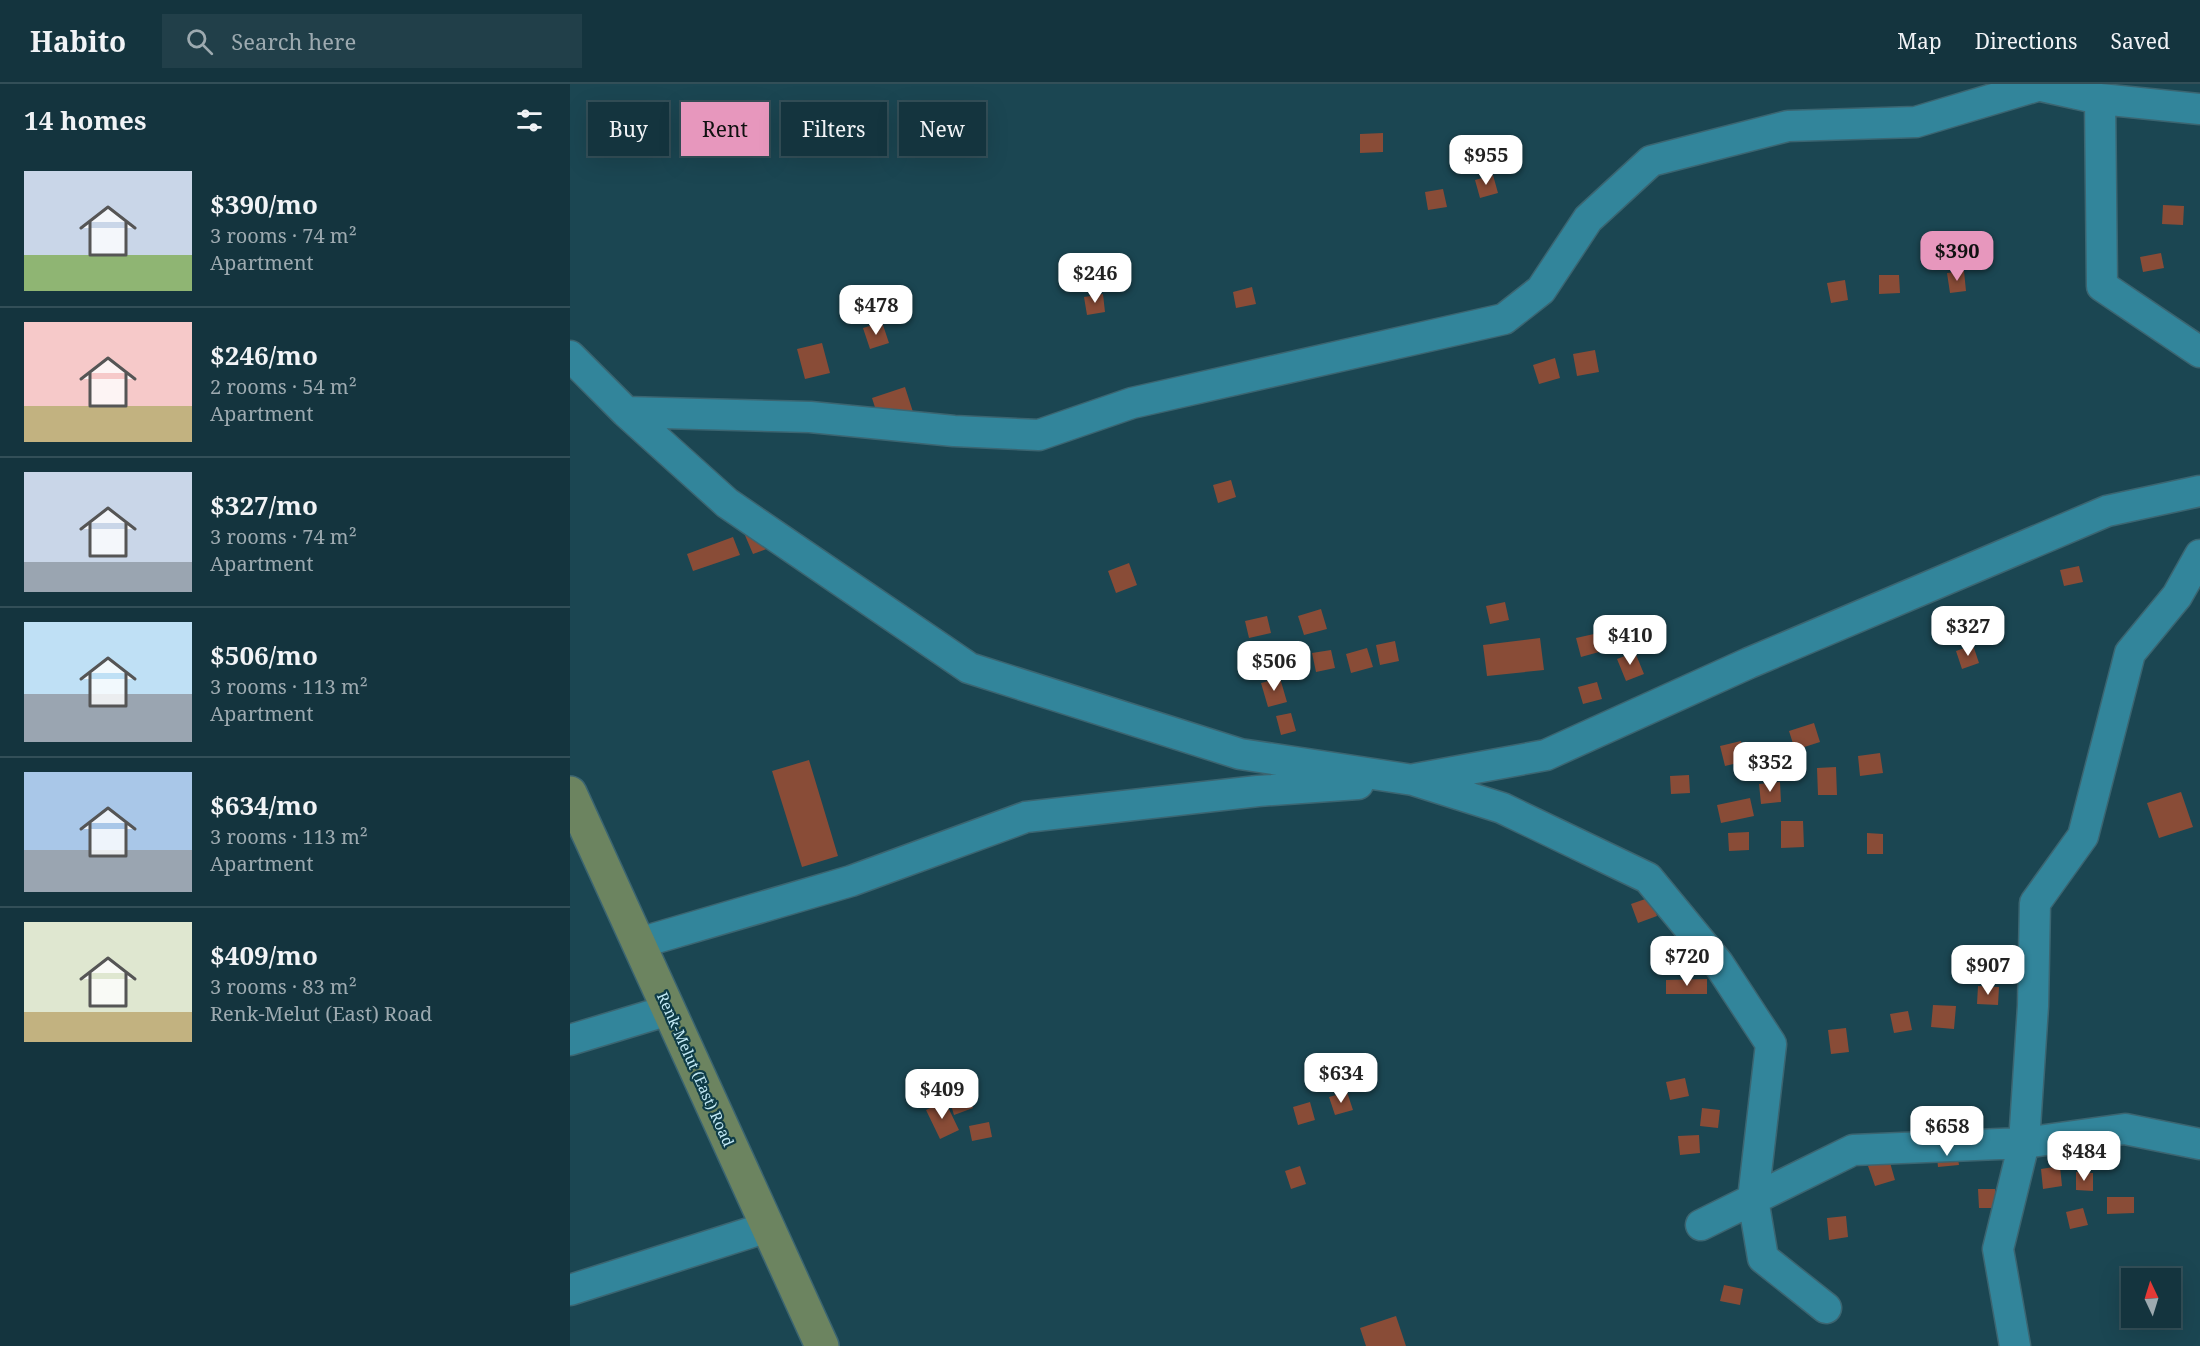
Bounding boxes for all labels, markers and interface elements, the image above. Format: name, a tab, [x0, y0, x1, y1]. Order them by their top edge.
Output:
search box	[162, 14, 582, 68]
text: Habito	[30, 22, 126, 60]
icon: search	[183, 25, 216, 58]
text: Search here	[231, 26, 356, 56]
text: Map	[1897, 27, 1942, 55]
text: Directions	[1975, 27, 2077, 55]
text: Saved	[2110, 27, 2170, 55]
text: 14 homes	[24, 102, 146, 138]
chip: Buy	[588, 102, 669, 156]
chip: Rent	[681, 102, 769, 156]
chip: Filters	[781, 102, 887, 156]
chip: New	[899, 102, 986, 156]
icon: filters	[513, 104, 546, 137]
pin: $955	[1450, 135, 1522, 186]
text: $955	[1463, 141, 1509, 168]
text: $390/mo	[210, 186, 318, 222]
icon: home	[72, 195, 144, 267]
text: 3 rooms · 74 m²	[210, 222, 357, 249]
pin: $390	[1921, 231, 1993, 282]
text: $390	[1934, 237, 1980, 264]
text: Apartment	[210, 249, 314, 276]
pin: $246	[1059, 253, 1131, 304]
text: $246	[1072, 259, 1118, 286]
pin: $478	[840, 285, 912, 336]
text: $478	[853, 291, 899, 318]
text: $246/mo	[210, 337, 318, 373]
icon: home	[72, 346, 144, 418]
text: 2 rooms · 54 m²	[210, 373, 357, 400]
text: Apartment	[210, 400, 314, 427]
text: $327/mo	[210, 487, 318, 523]
icon: home	[72, 496, 144, 568]
text: 3 rooms · 74 m²	[210, 523, 357, 550]
text: Apartment	[210, 550, 314, 577]
pin: $327	[1932, 606, 2004, 657]
text: $327	[1945, 612, 1991, 639]
pin: $410	[1594, 615, 1666, 666]
text: $410	[1607, 621, 1653, 648]
text: $506/mo	[210, 637, 318, 673]
pin: $506	[1238, 641, 1310, 692]
icon: home	[72, 646, 144, 718]
text: $506	[1251, 647, 1297, 674]
text: 3 rooms · 113 m²	[210, 673, 368, 700]
text: Apartment	[210, 700, 314, 727]
pin: $352	[1734, 742, 1806, 793]
text: $352	[1747, 748, 1793, 775]
text: $634/mo	[210, 787, 318, 823]
icon: home	[72, 796, 144, 868]
text: 3 rooms · 113 m²	[210, 823, 368, 850]
text: Apartment	[210, 850, 314, 877]
pin: $720	[1651, 936, 1723, 987]
text: $409/mo	[210, 937, 318, 973]
text: $720	[1664, 942, 1710, 969]
pin: $907	[1952, 945, 2024, 996]
icon: home	[72, 946, 144, 1018]
text: $907	[1965, 951, 2011, 978]
text: 3 rooms · 83 m²	[210, 973, 357, 1000]
street label: Renk-Melut (East) Road	[653, 989, 739, 1149]
text: Renk-Melut (East) Road	[210, 1000, 432, 1027]
pin: $634	[1305, 1053, 1377, 1104]
text: $634	[1318, 1059, 1364, 1086]
pin: $409	[906, 1069, 978, 1120]
text: $409	[919, 1075, 965, 1102]
pin: $658	[1911, 1106, 1983, 1157]
text: $658	[1924, 1112, 1970, 1139]
pin: $484	[2048, 1131, 2120, 1182]
text: $484	[2061, 1137, 2107, 1164]
north arrow	[2121, 1268, 2181, 1328]
map controls	[2121, 1268, 2181, 1328]

